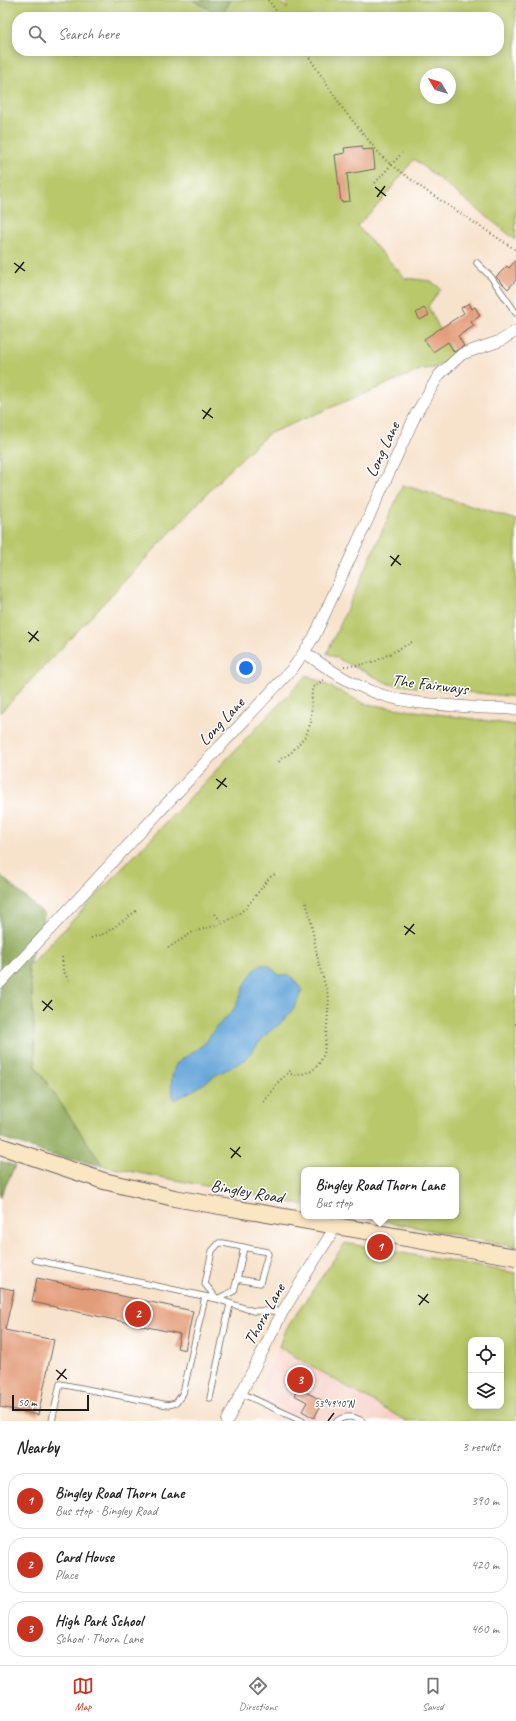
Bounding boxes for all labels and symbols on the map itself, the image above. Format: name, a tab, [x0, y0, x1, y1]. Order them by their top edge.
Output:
north arrow	[420, 68, 456, 104]
street label: Long Lane	[361, 417, 405, 480]
your location	[236, 658, 256, 678]
street label: The Fairways	[391, 669, 470, 700]
street label: Long Lane	[194, 692, 250, 750]
street label: Bingley Road	[209, 1175, 288, 1209]
pin: 1	[367, 1232, 393, 1262]
street label: Thorn Lane	[239, 1279, 291, 1349]
pin: 2	[125, 1299, 151, 1329]
pin: 3	[287, 1365, 313, 1395]
scale bar	[12, 1393, 89, 1412]
text: 53°49'10"N	[314, 1397, 356, 1410]

